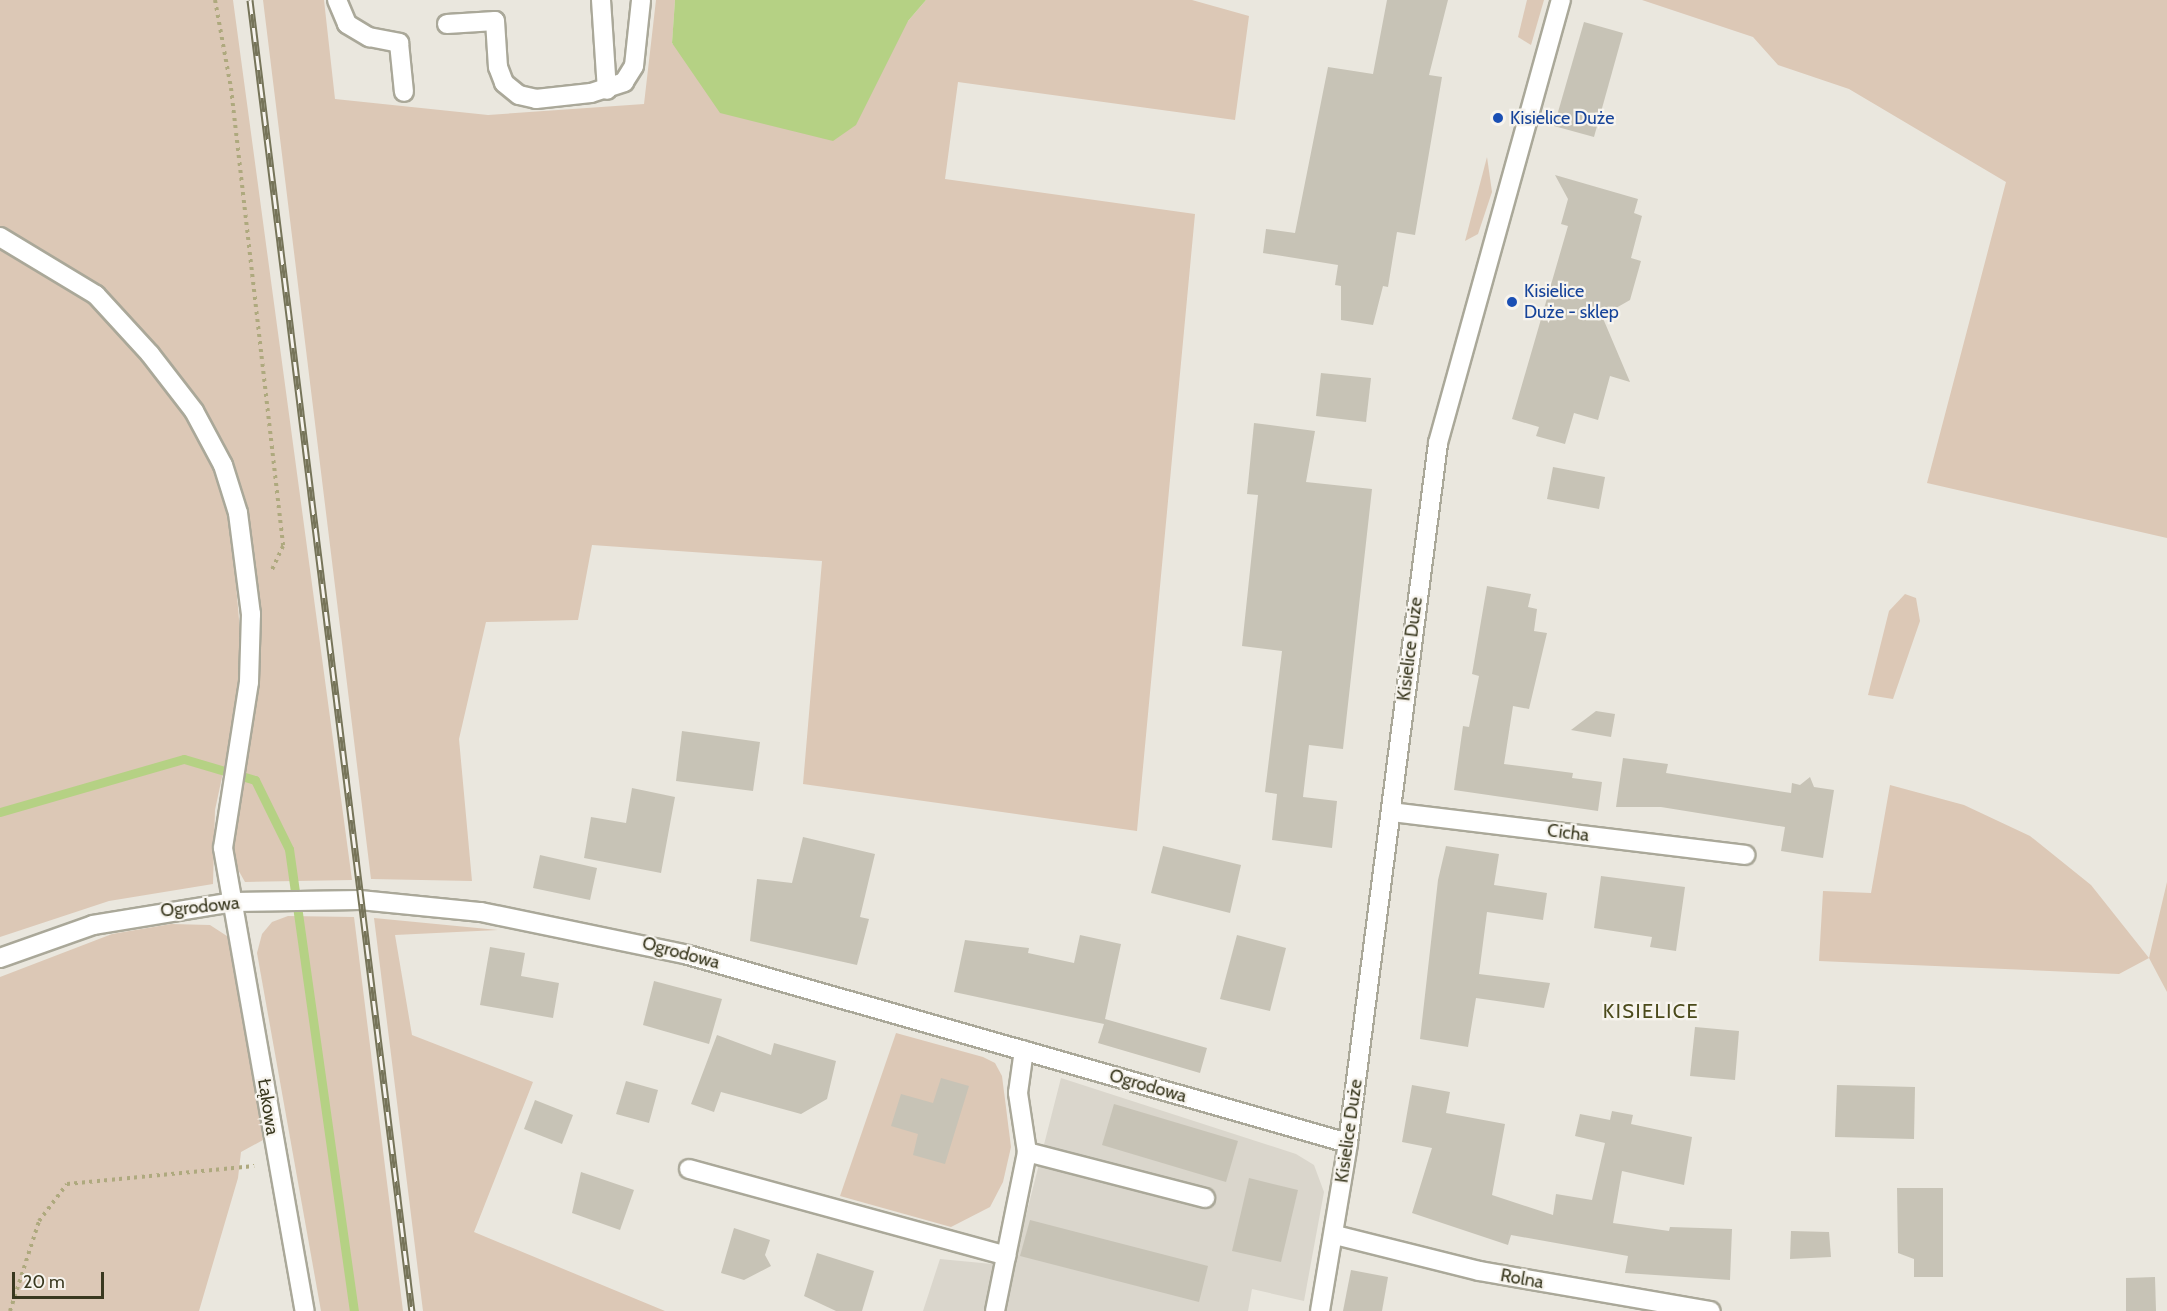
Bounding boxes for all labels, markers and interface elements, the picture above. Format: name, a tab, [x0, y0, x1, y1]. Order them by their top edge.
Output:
place label: Kisielice Duże	[1510, 107, 1614, 129]
marker: Kisielice Duże	[1491, 111, 1505, 125]
place label: Kisielice Duże - sklep	[1524, 281, 1619, 324]
marker: Kisielice Duże - sklep	[1505, 295, 1519, 309]
street label: Kisielice Duże	[1393, 596, 1427, 702]
street label: Cicha	[1546, 820, 1590, 846]
street label: Ogrodowa	[159, 892, 241, 922]
street label: Ogrodowa	[640, 932, 722, 974]
district label: KISIELICE	[1603, 999, 1699, 1023]
street label: Ogrodowa	[1107, 1065, 1189, 1107]
street label: Łąkowa	[253, 1077, 283, 1137]
street label: Kisielice Duże	[1331, 1078, 1367, 1184]
scale bar	[15, 1260, 106, 1298]
street label: Rolna	[1499, 1265, 1545, 1293]
text: 20 m	[23, 1271, 65, 1293]

